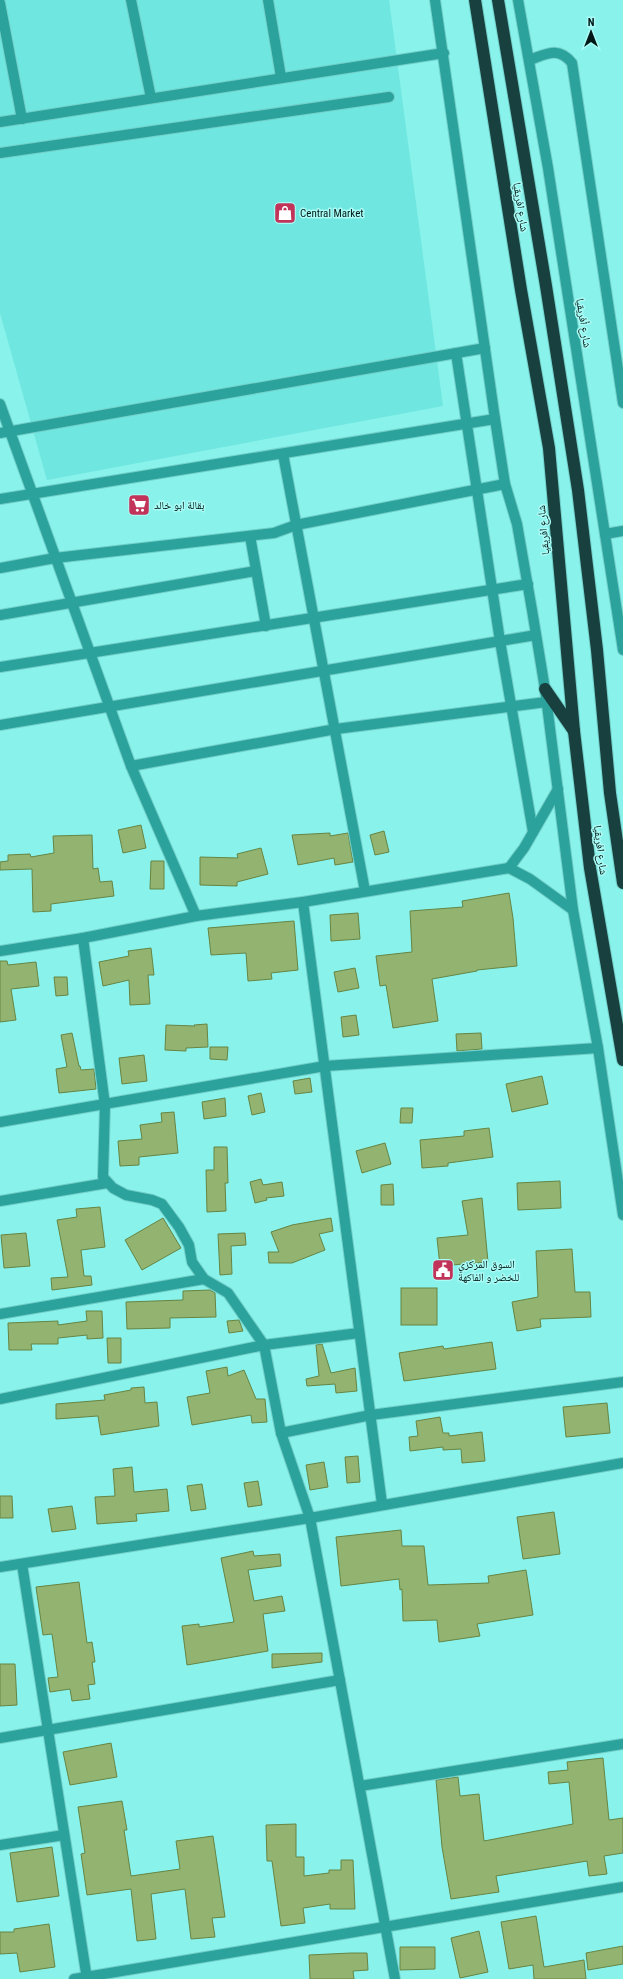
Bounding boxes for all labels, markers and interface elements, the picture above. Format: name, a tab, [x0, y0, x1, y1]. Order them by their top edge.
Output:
north arrow	[571, 12, 611, 52]
text: N	[588, 16, 595, 29]
street label: شارع افريقيا	[510, 181, 531, 233]
shop icon: Central Market	[272, 200, 298, 226]
place label: Central Market	[300, 207, 364, 220]
street label: شارع أفريقيا	[573, 297, 595, 349]
supermarket icon: بقالة ابو خالد	[126, 492, 152, 518]
place label: بقالة ابو خالد	[154, 499, 205, 512]
street label: شارع افريقيا	[535, 505, 552, 555]
street label: شارع افريقيا	[591, 825, 610, 876]
public building icon: السوق المركزي للخضر و الفاكهة	[430, 1257, 456, 1283]
place label: السوق المركزي للخضر و الفاكهة	[458, 1258, 519, 1284]

